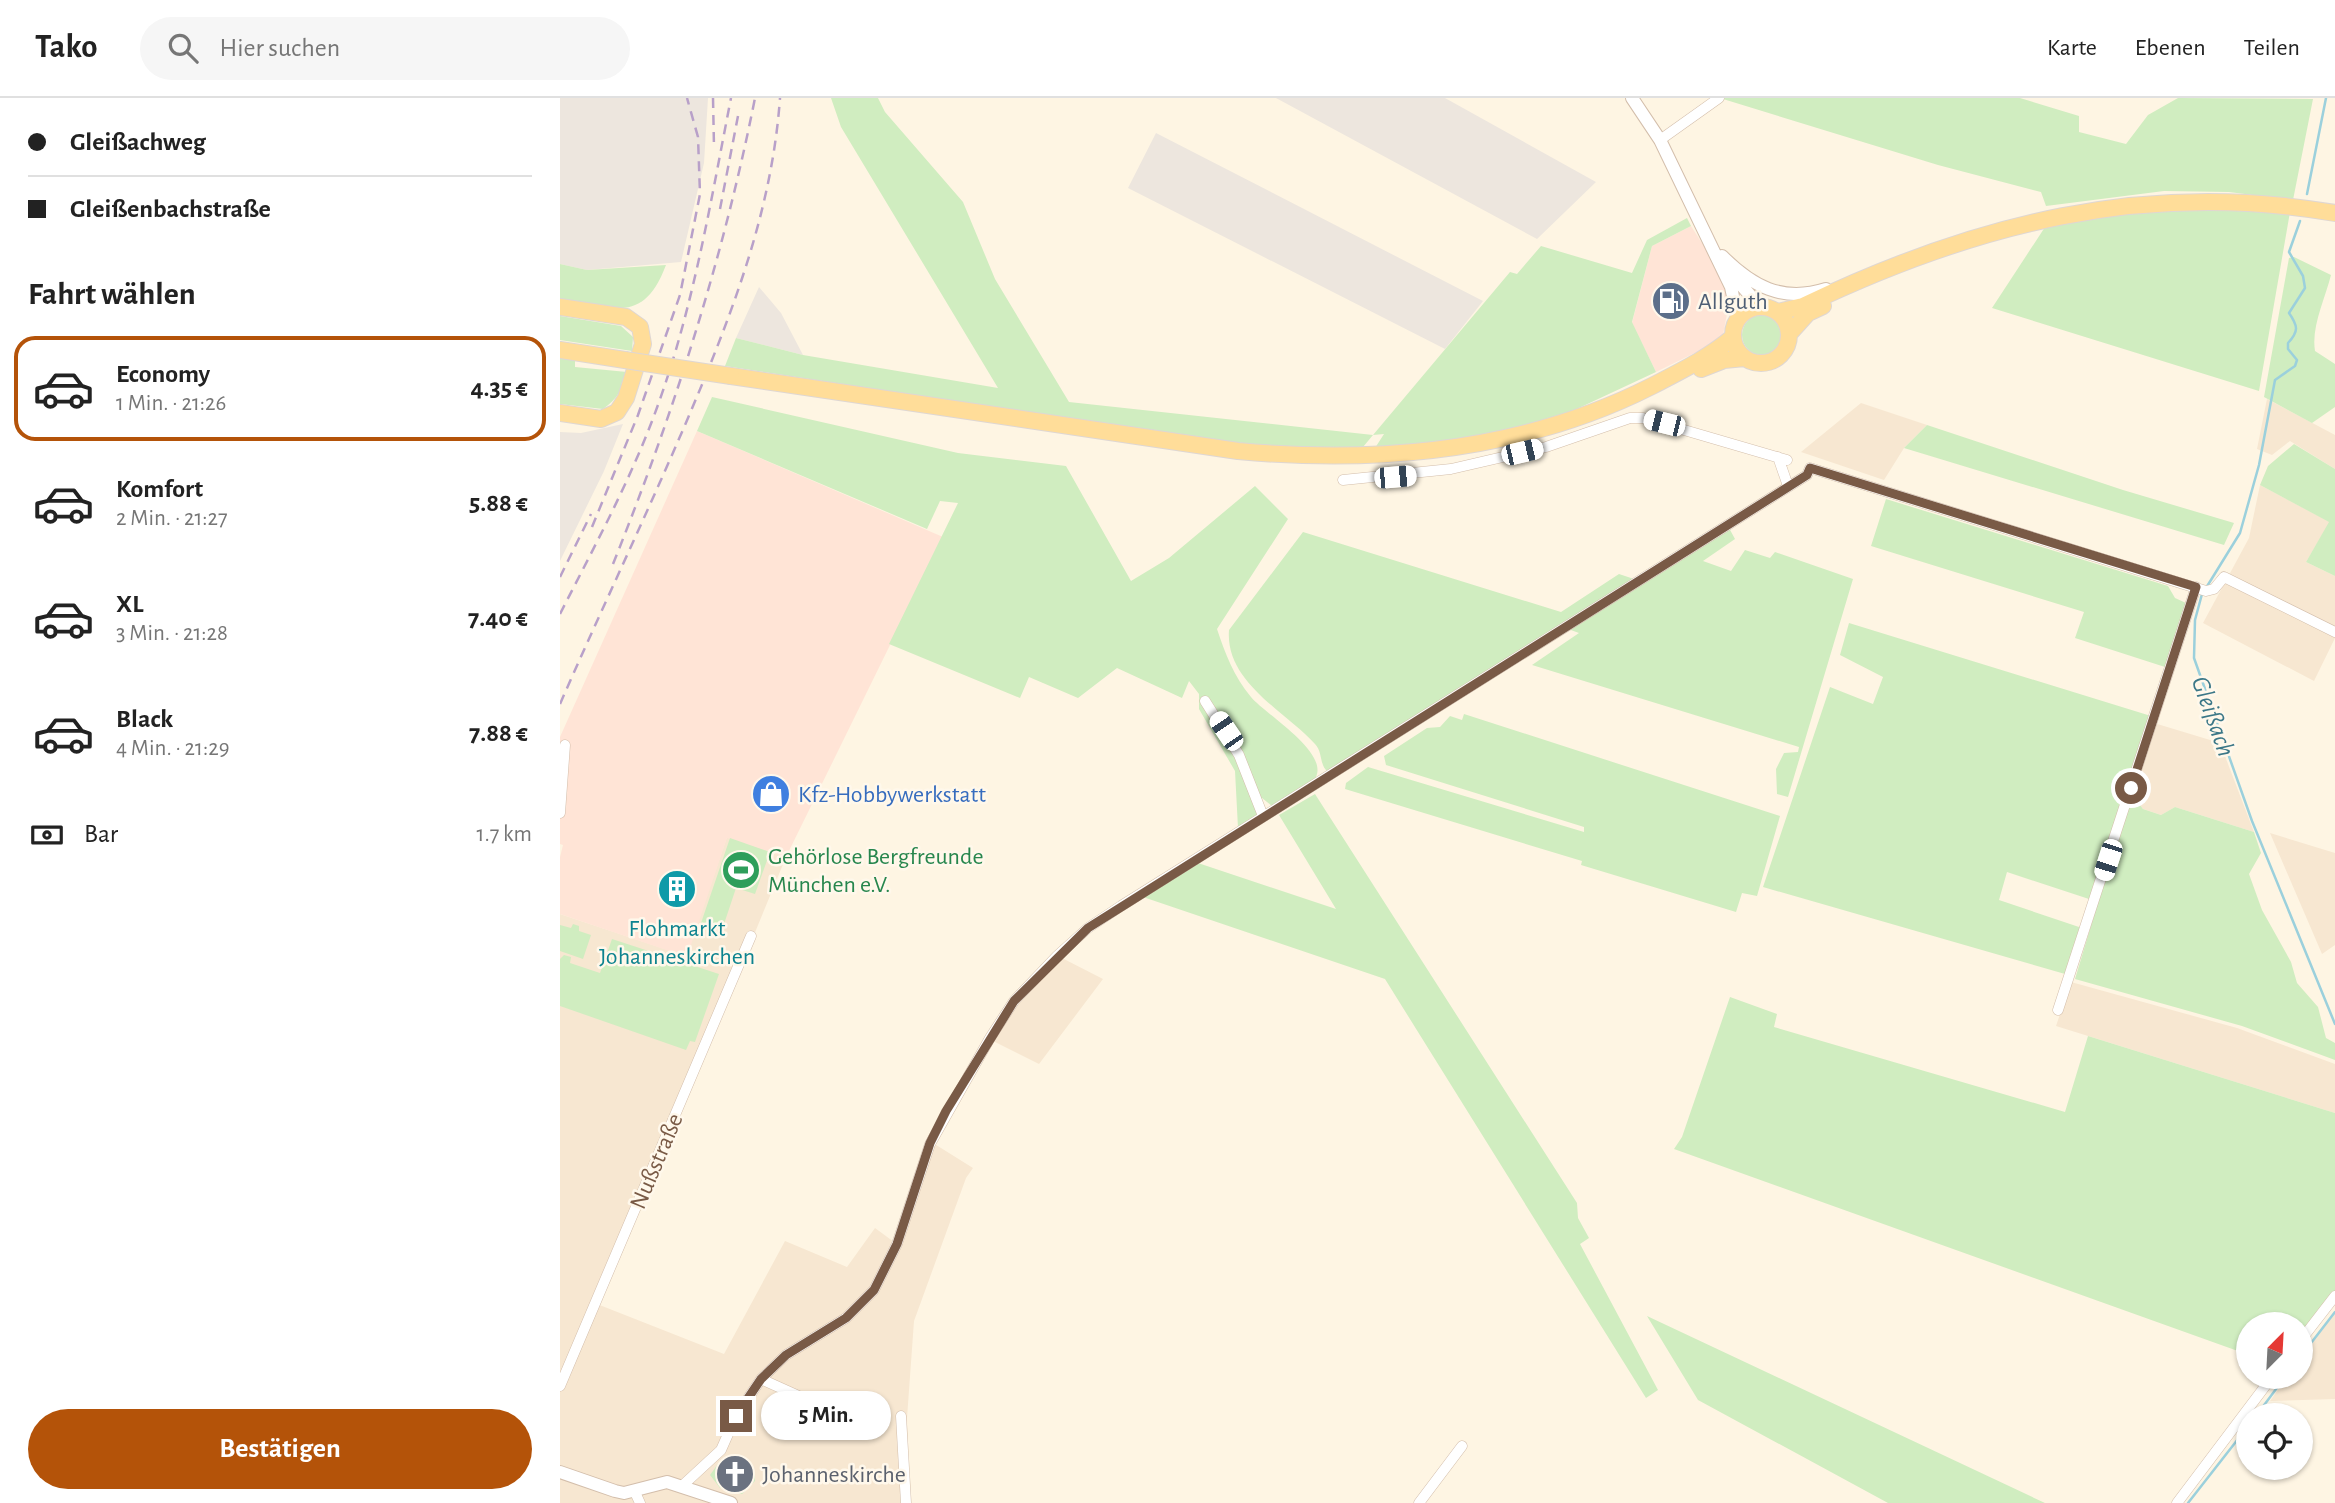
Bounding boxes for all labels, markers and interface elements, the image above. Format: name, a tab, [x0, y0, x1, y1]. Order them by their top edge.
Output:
search box	[140, 17, 630, 80]
icon: search	[164, 29, 202, 67]
text: Tako	[35, 31, 98, 64]
text: Hier suchen	[220, 35, 340, 61]
text: Karte	[2047, 36, 2097, 60]
text: Ebenen	[2135, 36, 2206, 60]
text: Teilen	[2244, 36, 2300, 60]
text: Gleißachweg	[70, 129, 206, 155]
text: Gleißenbachstraße	[70, 196, 271, 222]
text: Fahrt wählen	[28, 278, 196, 310]
fuel station icon: Allguth	[1650, 280, 1692, 322]
place label: Allguth	[1698, 290, 1768, 314]
icon: car	[32, 357, 95, 420]
text: Economy	[116, 361, 210, 387]
text: 4.35 €	[470, 375, 528, 401]
text: 1 Min. · 21:26	[116, 392, 226, 415]
car	[1642, 408, 1687, 438]
car	[1500, 437, 1545, 467]
car	[1374, 465, 1417, 489]
icon: car	[32, 472, 95, 535]
text: Komfort	[116, 476, 203, 502]
text: 5.88 €	[469, 490, 528, 516]
text: 2 Min. · 21:27	[116, 507, 228, 530]
icon: car	[32, 587, 95, 650]
text: XL	[116, 591, 143, 617]
text: 7.40 €	[468, 605, 528, 631]
text: 3 Min. · 21:28	[116, 622, 228, 645]
water label: Gleißach	[2187, 673, 2240, 760]
icon: car	[32, 702, 95, 765]
text: Black	[116, 706, 173, 732]
car	[1206, 708, 1247, 754]
text: 7.88 €	[469, 720, 528, 746]
text: 4 Min. · 21:29	[116, 737, 229, 760]
route start	[2115, 772, 2147, 804]
shop icon: Kfz-Hobbywerkstatt	[750, 773, 792, 815]
place label: Kfz-Hobbywerkstatt	[798, 783, 986, 807]
icon: cash	[28, 816, 66, 854]
text: Bar	[84, 821, 118, 847]
text: 1.7 km	[477, 823, 532, 846]
car	[2092, 837, 2125, 883]
place label: Gehörlose Bergfreunde München e.V.	[768, 845, 983, 897]
sports icon: Gehörlose Bergfreunde München e.V.	[720, 849, 762, 891]
building icon: Flohmarkt Johanneskirchen	[656, 868, 698, 910]
place label: Flohmarkt Johanneskirchen	[599, 917, 755, 969]
street label: Nußstraße	[626, 1110, 688, 1213]
north arrow	[2236, 1312, 2314, 1390]
map controls	[2236, 1312, 2313, 1480]
callout: 5 Min.	[760, 1392, 890, 1440]
route end	[720, 1400, 752, 1432]
button: locate	[2236, 1403, 2313, 1480]
text: 5 Min.	[798, 1404, 854, 1427]
button: Bestätigen	[28, 1409, 532, 1489]
church icon: Johanneskirche	[714, 1453, 756, 1495]
place label: Johanneskirche	[762, 1463, 906, 1487]

